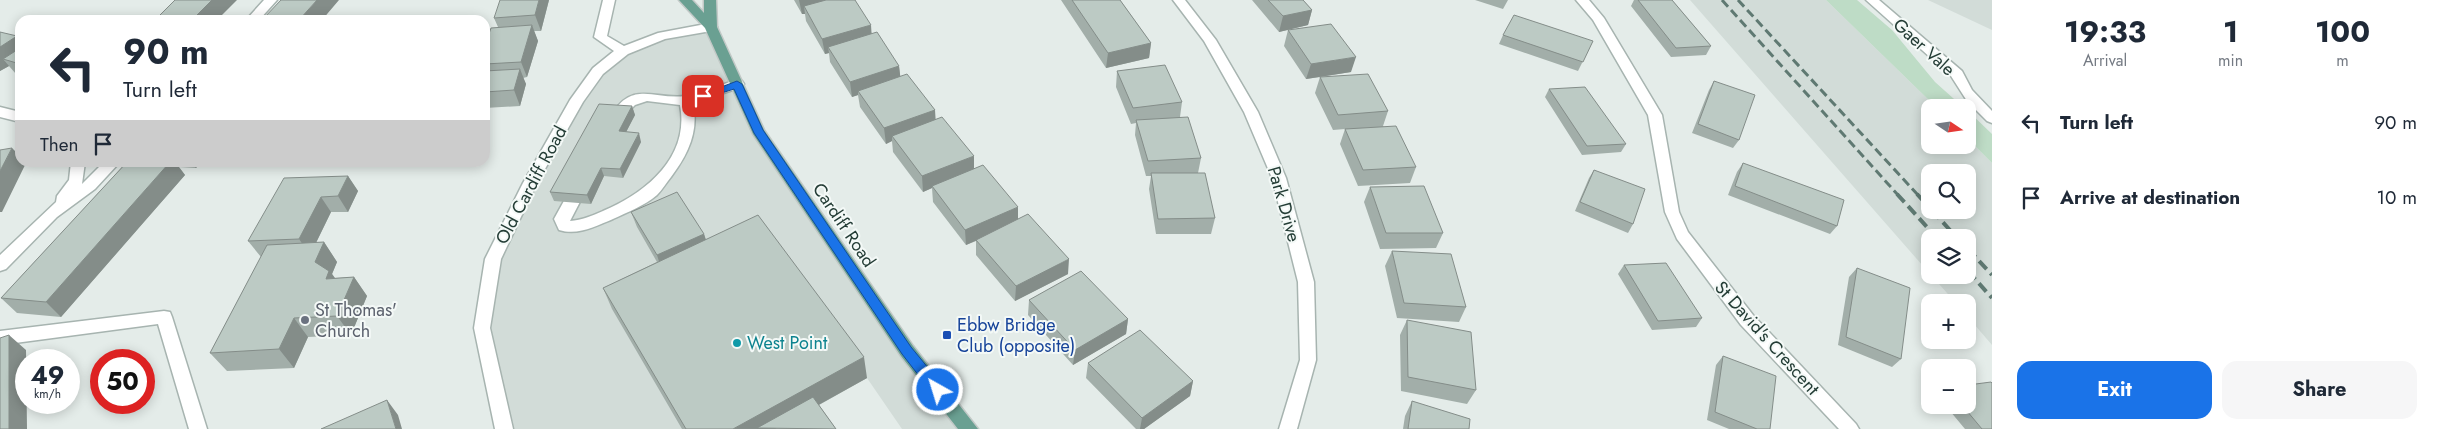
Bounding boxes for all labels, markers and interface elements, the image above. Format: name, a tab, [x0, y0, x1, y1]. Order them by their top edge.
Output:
text: 19:33	[2064, 10, 2146, 53]
text: 1	[2223, 10, 2238, 53]
text: 100	[2315, 10, 2370, 53]
street label: Gaer Vale	[1887, 12, 1961, 82]
text: 90 m	[123, 27, 209, 77]
icon: left	[40, 35, 105, 100]
text: Arrival	[2083, 49, 2127, 72]
text: min	[2218, 49, 2243, 72]
text: m	[2336, 49, 2349, 72]
text: Turn left	[123, 73, 197, 105]
pin	[682, 75, 724, 117]
icon: arrive	[689, 82, 717, 110]
north arrow	[1921, 99, 1976, 154]
map controls	[1921, 99, 1976, 414]
icon: left	[2017, 109, 2045, 137]
text: Turn left	[2060, 109, 2133, 136]
text: 90 m	[2374, 109, 2417, 136]
street label: Old Cardiff Road	[489, 121, 573, 249]
icon: arrive	[89, 130, 117, 158]
text: Then	[40, 131, 79, 158]
street label: Park Drive	[1261, 163, 1307, 245]
button: search	[1921, 164, 1976, 219]
street label: Cardiff Road	[806, 178, 882, 272]
icon: arrive	[2017, 184, 2045, 212]
text: Arrive at destination	[2060, 184, 2240, 211]
text: 10 m	[2377, 184, 2417, 211]
button: layers	[1921, 229, 1976, 284]
street label: St David's Crescent	[1709, 275, 1826, 401]
button: +	[1921, 294, 1976, 349]
place label: St Thomas' Church	[315, 297, 397, 344]
place label: Ebbw Bridge Club (opposite)	[957, 312, 1075, 359]
marker: St Thomas' Church	[299, 314, 311, 326]
marker: Ebbw Bridge Club (opposite)	[941, 329, 953, 341]
place label: West Point	[747, 330, 828, 356]
marker: West Point	[731, 337, 743, 349]
speed limit sign: 50	[90, 349, 155, 414]
text: 49	[30, 357, 65, 393]
button: −	[1921, 359, 1976, 414]
button: Exit	[2017, 361, 2212, 419]
button: Share	[2222, 361, 2417, 419]
position arrow	[911, 363, 963, 415]
text: km/h	[34, 385, 61, 403]

